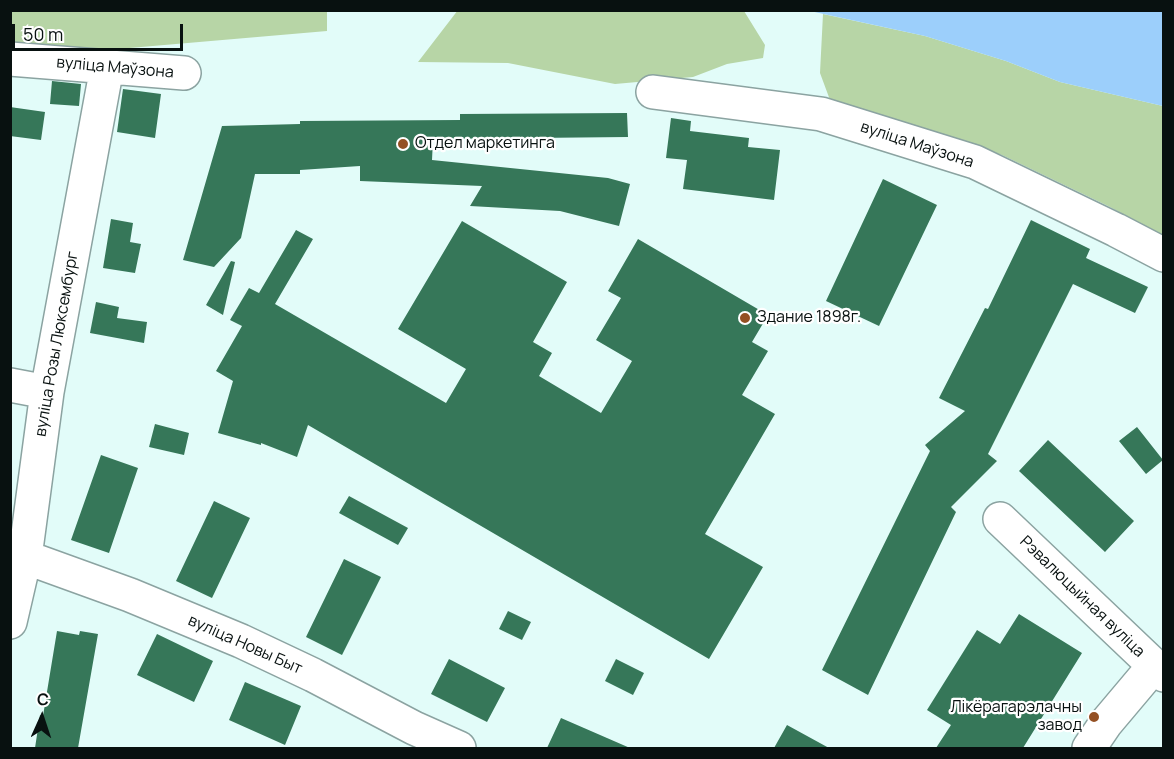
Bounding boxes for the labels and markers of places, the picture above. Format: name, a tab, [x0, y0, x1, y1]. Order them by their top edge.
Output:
place label: Отдел маркетинга	[415, 134, 555, 154]
marker: Отдел маркетинга	[396, 137, 410, 151]
place label: Здание 1898г.	[757, 308, 861, 328]
marker: Здание 1898г.	[738, 311, 752, 325]
place label: Лікёрагарэлачны завод	[950, 698, 1082, 736]
marker: Лікёрагарэлачны завод	[1087, 710, 1101, 724]

